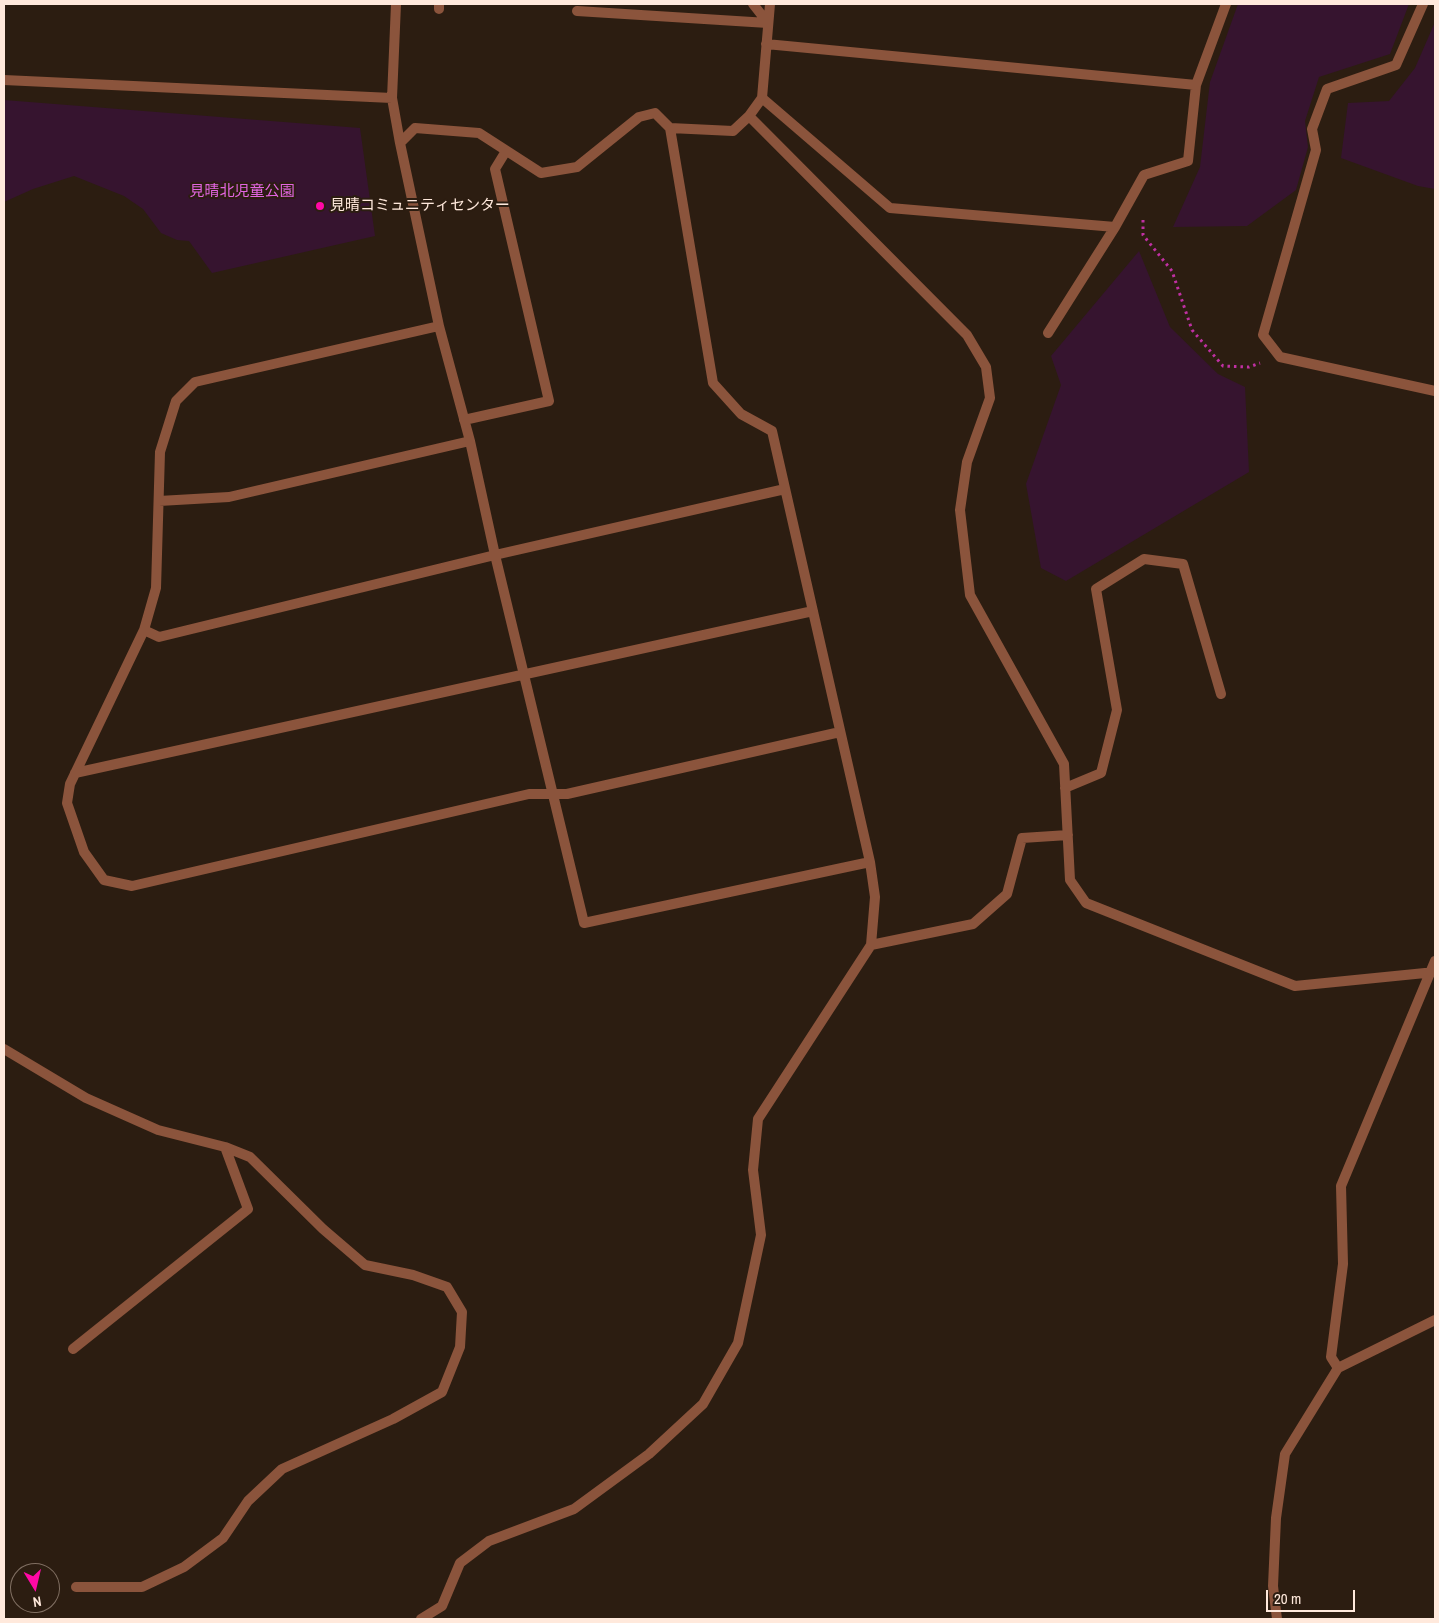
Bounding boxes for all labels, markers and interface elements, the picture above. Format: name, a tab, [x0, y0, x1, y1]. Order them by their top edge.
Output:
park label: 見晴北児童公園	[190, 183, 294, 201]
place label: 見晴コミュニティセンター	[330, 197, 510, 215]
marker: 見晴コミュニティセンター	[314, 200, 326, 212]
north arrow	[10, 1563, 60, 1613]
scale bar	[1269, 1580, 1358, 1612]
text: 20 m	[1274, 1588, 1301, 1609]
text: N	[32, 1592, 43, 1611]

